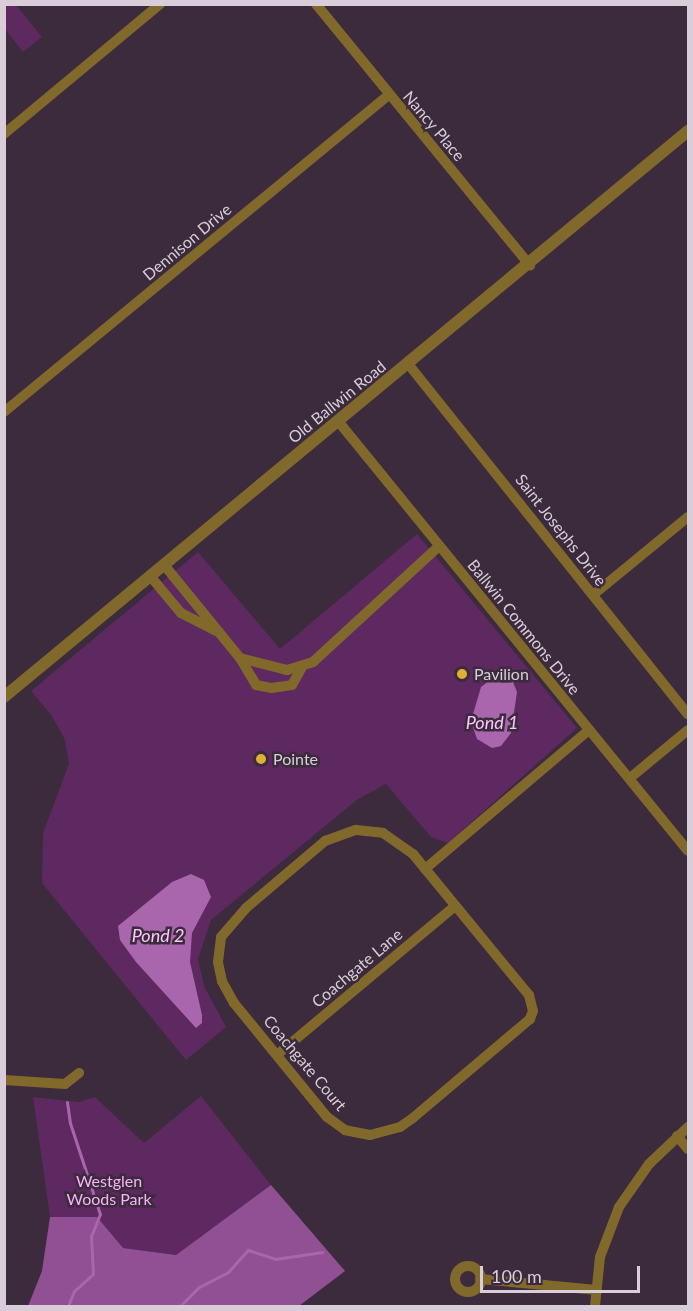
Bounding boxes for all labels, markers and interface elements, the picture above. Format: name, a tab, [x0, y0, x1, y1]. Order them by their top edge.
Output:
street label: Nancy Place	[399, 87, 469, 165]
street label: Dennison Drive	[139, 199, 235, 285]
street label: Old Ballwin Road	[284, 357, 390, 447]
street label: Saint Josephs Drive	[511, 470, 611, 590]
street label: Ballwin Commons Drive	[464, 556, 584, 698]
place label: Pavilion	[474, 664, 529, 684]
marker: Pavilion	[455, 667, 469, 681]
water label: Pond 1	[466, 711, 518, 733]
place label: Pointe	[273, 749, 318, 769]
marker: Pointe	[254, 752, 268, 766]
water label: Pond 2	[132, 924, 184, 946]
street label: Coachgate Lane	[308, 925, 406, 1011]
street label: Coachgate Court	[260, 1011, 350, 1115]
park label: Westglen Woods Park	[66, 1171, 152, 1209]
scale bar	[483, 1254, 644, 1292]
text: 100 m	[491, 1265, 542, 1287]

